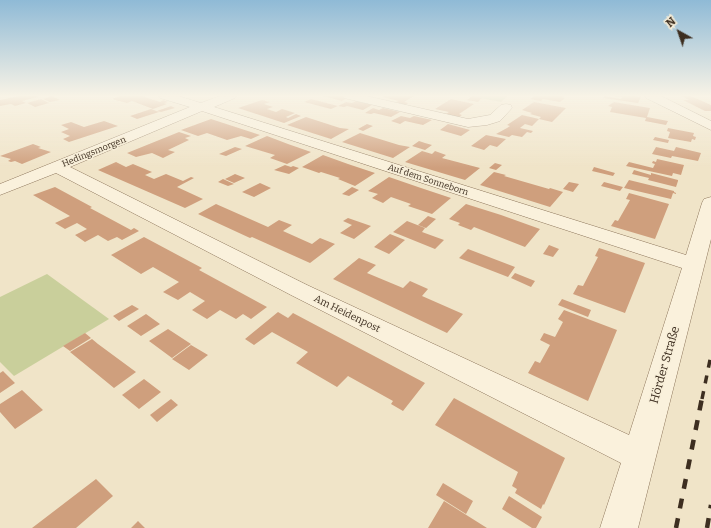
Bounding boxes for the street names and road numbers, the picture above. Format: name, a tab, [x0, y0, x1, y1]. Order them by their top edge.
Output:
street label: Hedingsmorgen	[60, 134, 128, 170]
street label: Auf dem Sonneborn	[386, 162, 470, 198]
street label: Am Heidenpost	[312, 293, 382, 335]
street label: Hörder Straße	[647, 325, 683, 405]

